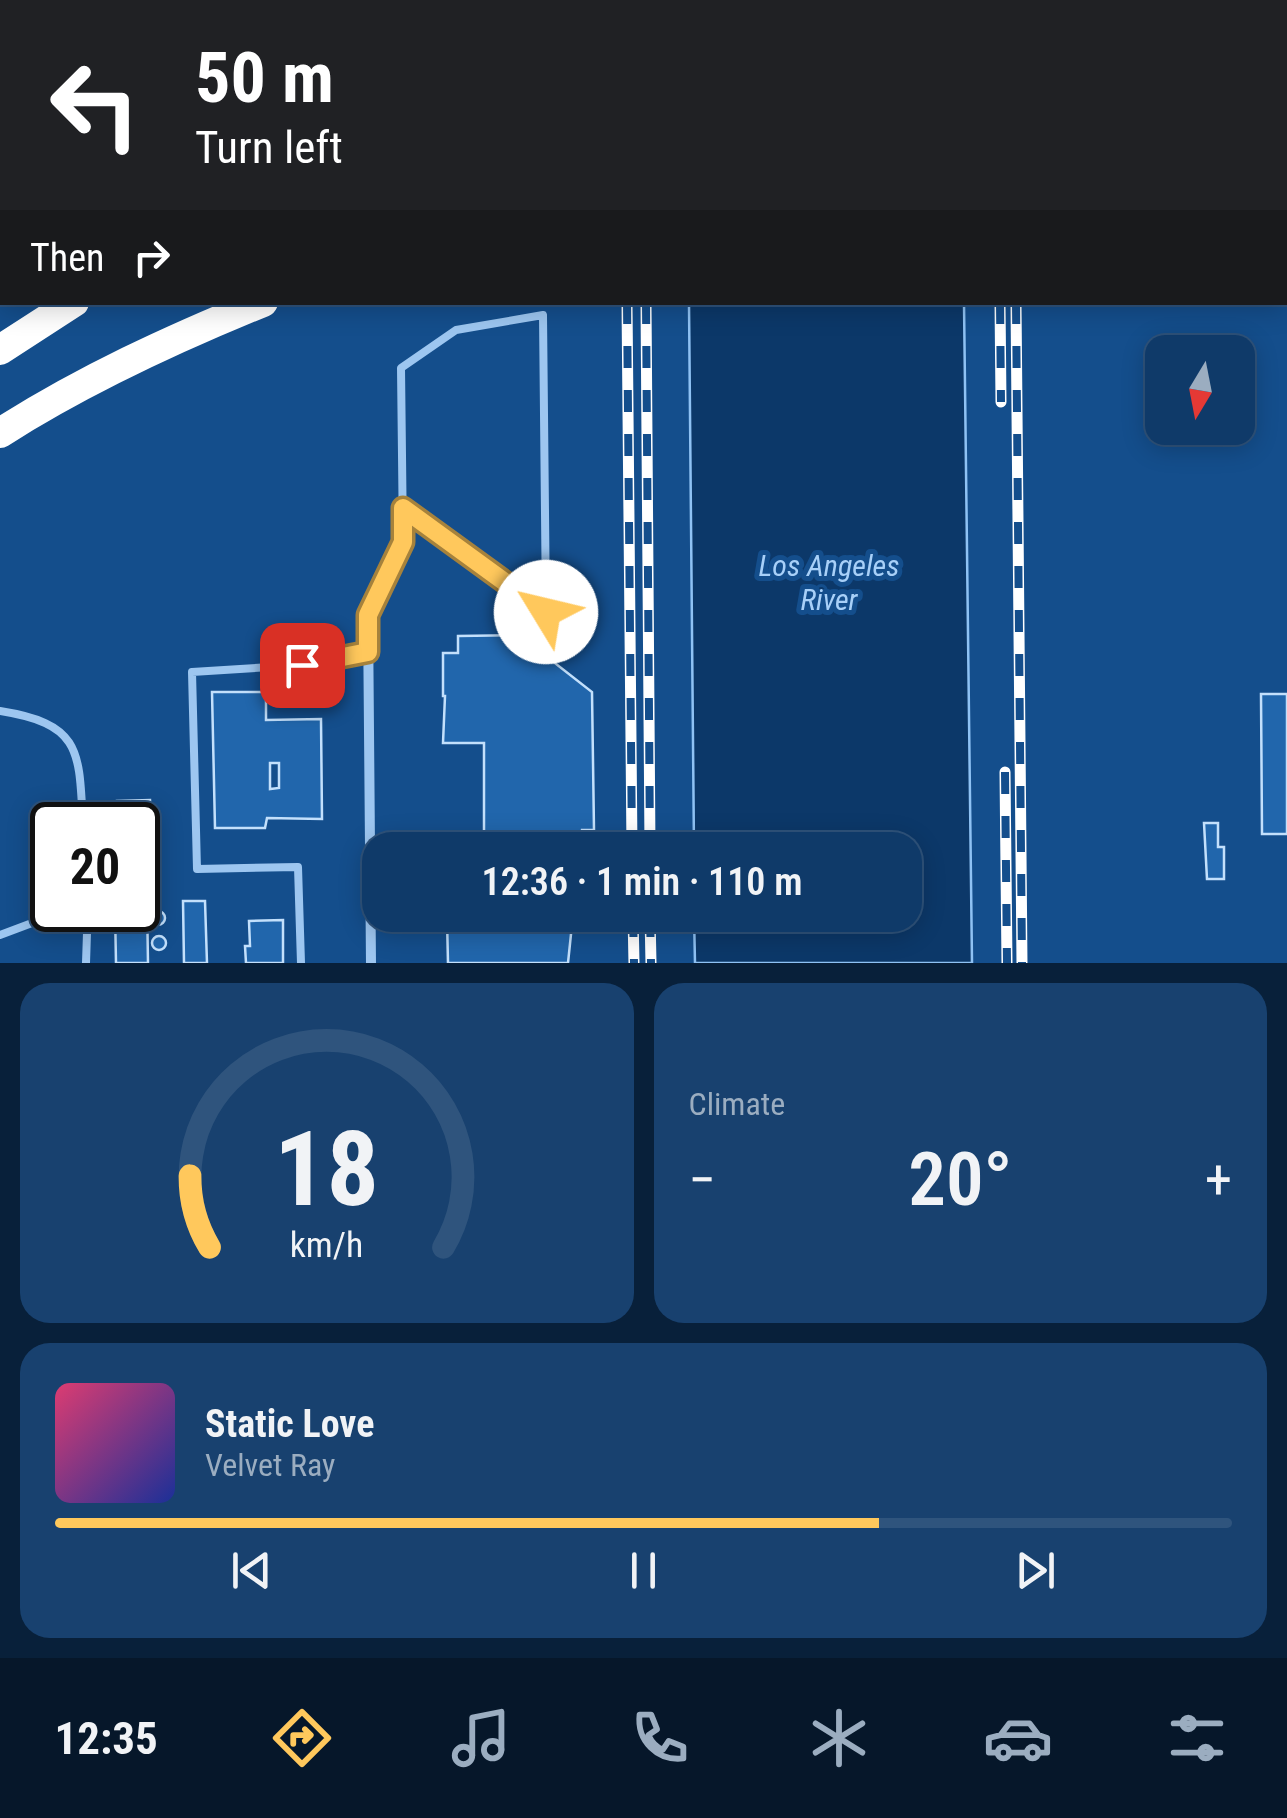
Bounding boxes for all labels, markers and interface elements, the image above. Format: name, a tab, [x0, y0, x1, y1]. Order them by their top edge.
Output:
text: 50 m	[195, 37, 334, 119]
icon: left	[30, 40, 160, 170]
text: Turn left	[195, 121, 343, 174]
icon: right	[124, 230, 179, 285]
text: Then	[30, 236, 104, 280]
north arrow	[1145, 335, 1255, 445]
map controls	[1145, 335, 1255, 445]
water label: Los Angeles River	[758, 548, 900, 617]
position arrow	[494, 560, 598, 664]
pin	[260, 623, 345, 708]
icon: arrive	[275, 638, 330, 693]
speed limit sign: 20	[30, 802, 160, 932]
text: 12:36 · 1 min · 110 m	[482, 860, 802, 904]
text: Climate	[689, 1085, 785, 1123]
text: 18	[274, 1109, 379, 1230]
text: 20°	[908, 1135, 1013, 1223]
text: −	[689, 1148, 716, 1212]
text: +	[1205, 1148, 1232, 1212]
text: km/h	[290, 1224, 364, 1266]
text: Static Love	[205, 1402, 374, 1446]
text: Velvet Ray	[205, 1446, 335, 1484]
icon: previous	[224, 1543, 279, 1598]
icon: pause	[616, 1543, 671, 1598]
icon: next	[1008, 1543, 1063, 1598]
icon: directions	[267, 1703, 337, 1773]
icon: music	[446, 1703, 516, 1773]
icon: phone	[625, 1703, 695, 1773]
icon: climate	[804, 1703, 874, 1773]
icon: car	[983, 1703, 1053, 1773]
icon: filters	[1162, 1703, 1232, 1773]
text: 12:35	[55, 1712, 158, 1765]

